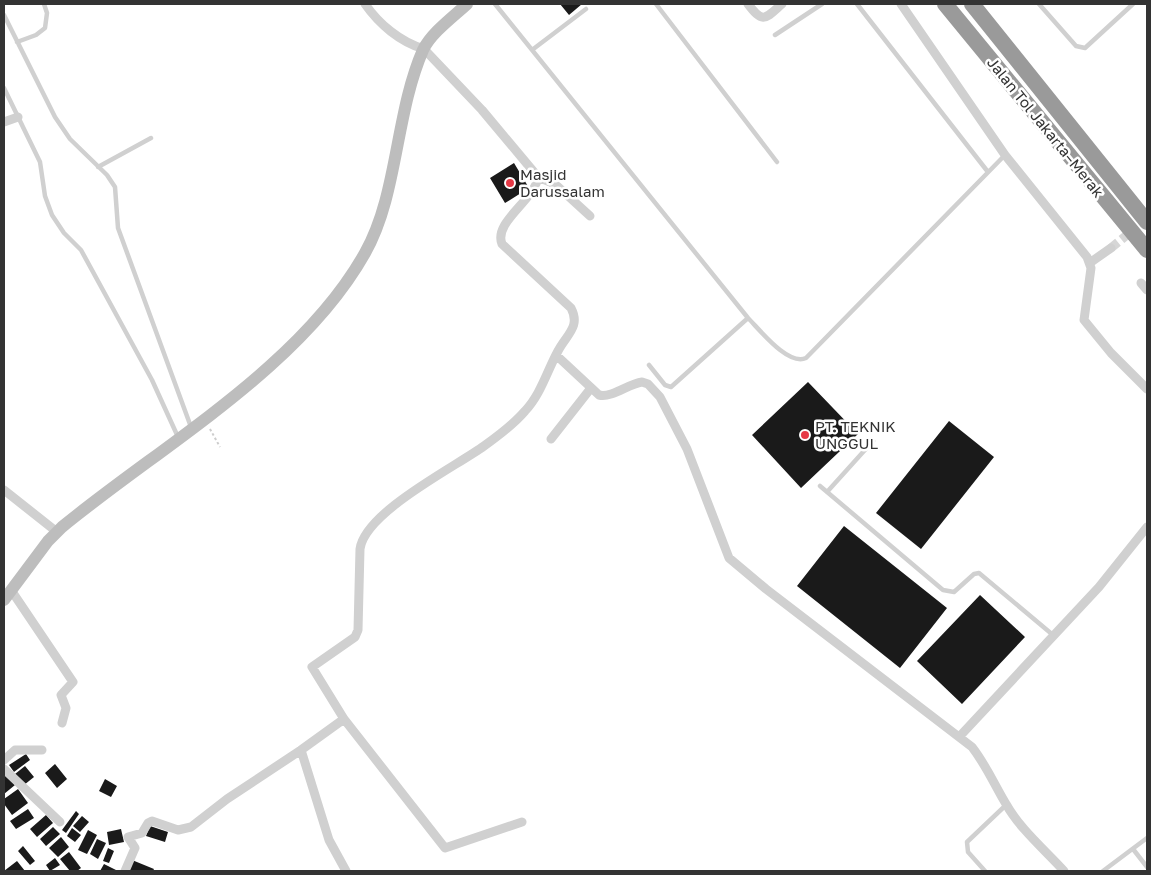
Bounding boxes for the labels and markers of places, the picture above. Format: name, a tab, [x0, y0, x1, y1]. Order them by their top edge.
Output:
place label: Masjid Darussalam	[520, 165, 605, 200]
marker: Masjid Darussalam	[504, 177, 516, 189]
place label: PT. TEKNIK UNGGUL	[815, 417, 896, 452]
marker: PT. TEKNIK UNGGUL	[799, 429, 811, 441]

